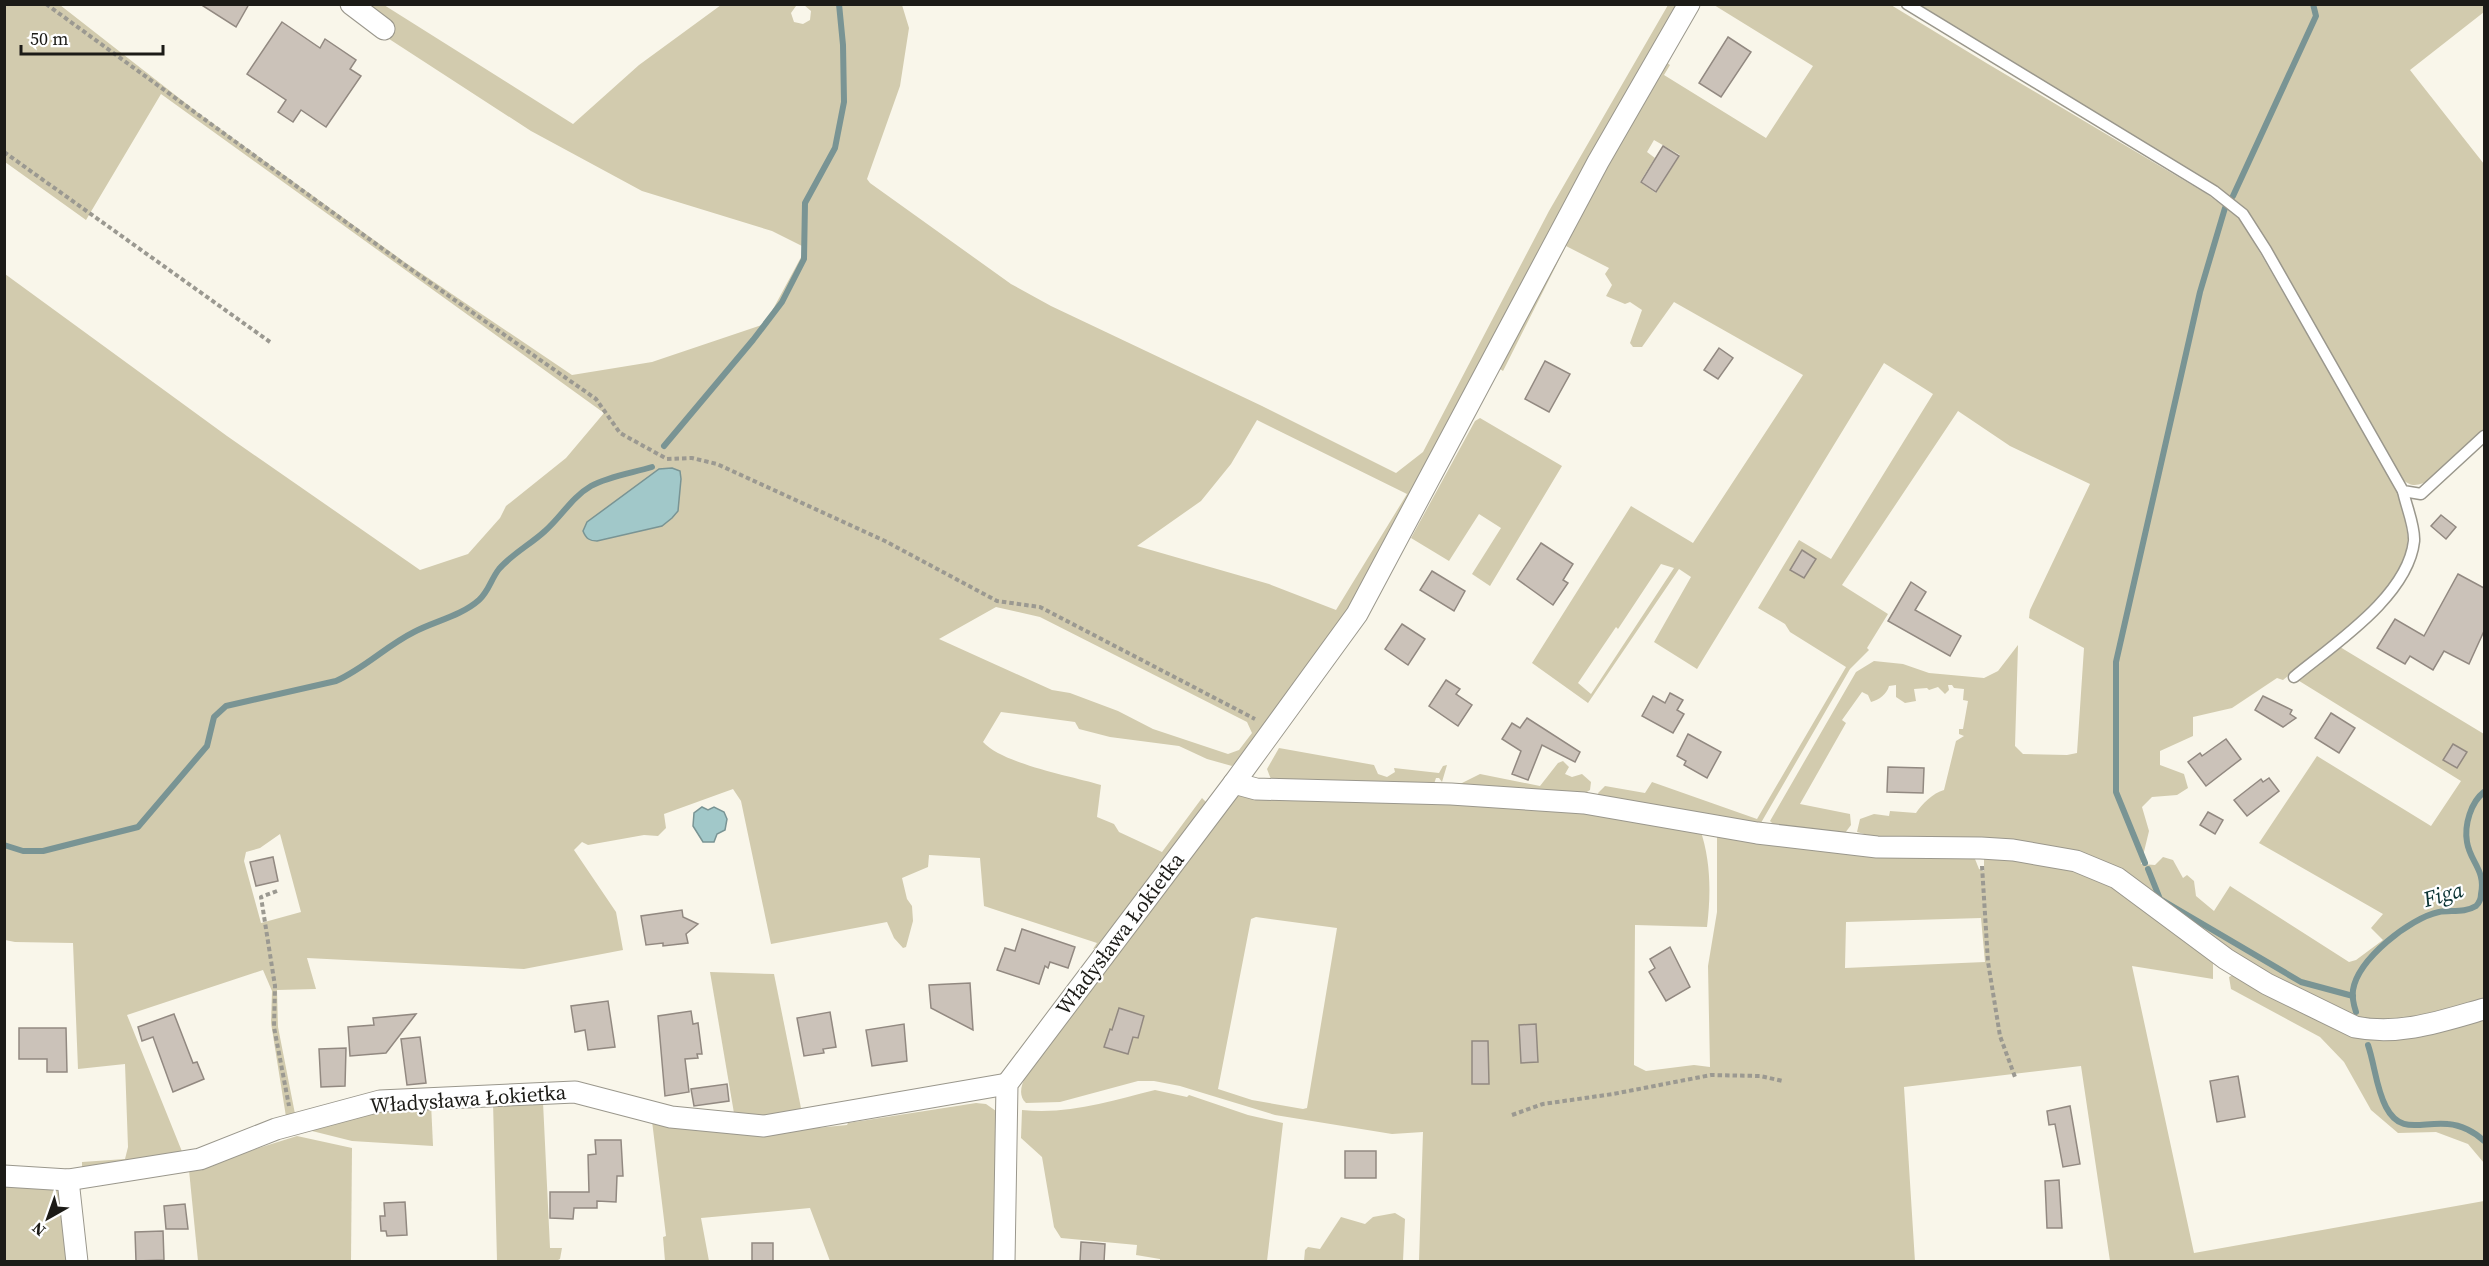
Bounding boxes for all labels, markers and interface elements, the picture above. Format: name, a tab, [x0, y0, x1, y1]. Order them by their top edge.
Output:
scale bar	[21, 18, 164, 56]
text: 50 m	[30, 26, 68, 51]
street label: Władysława Łokietka	[1049, 846, 1191, 1021]
water label: Figa	[2418, 874, 2467, 914]
street label: Władysława Łokietka	[369, 1077, 568, 1120]
north arrow	[18, 1188, 78, 1248]
text: N	[27, 1217, 50, 1242]

